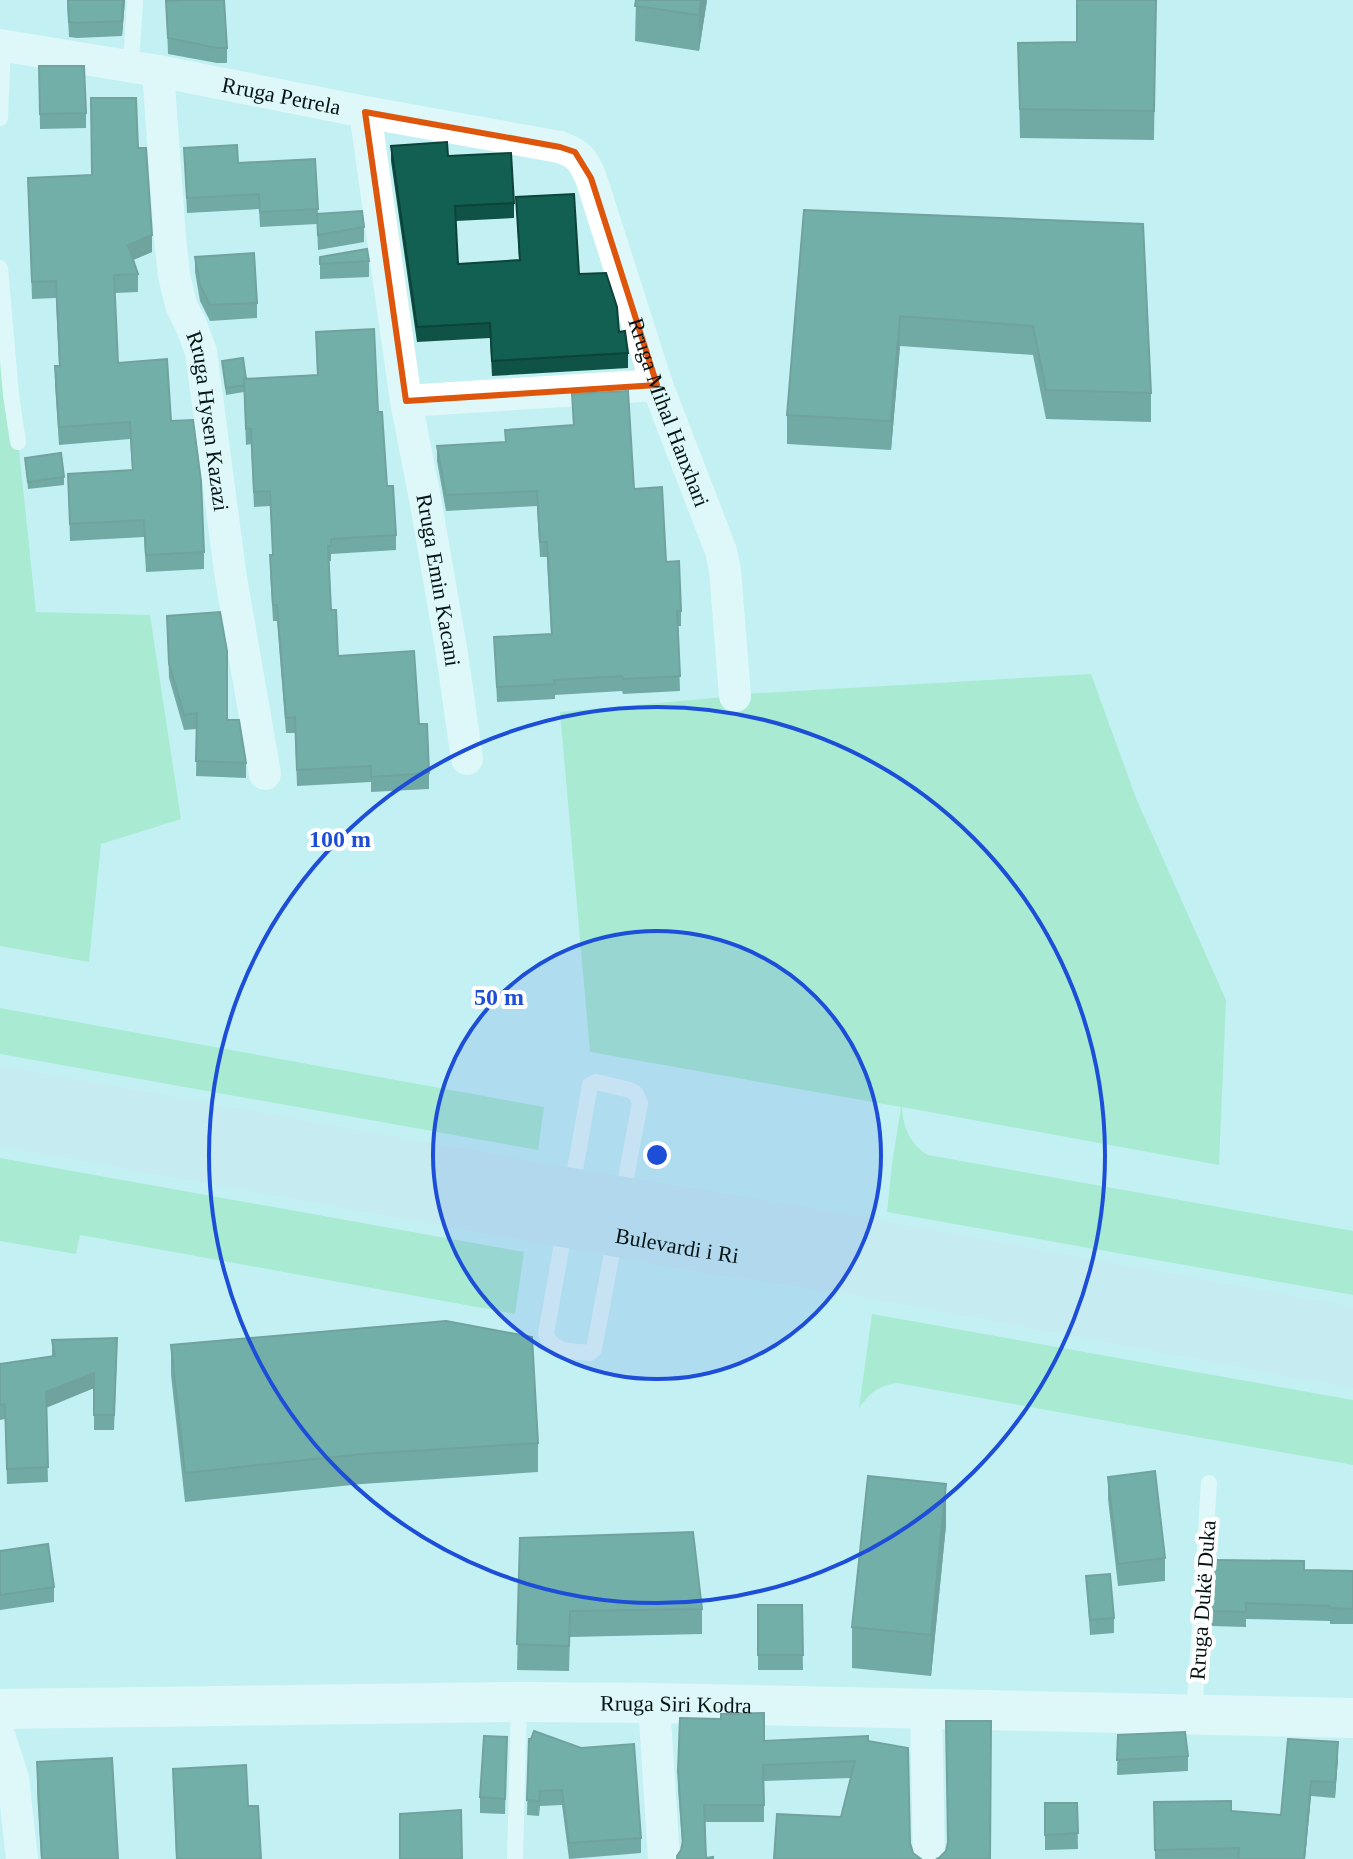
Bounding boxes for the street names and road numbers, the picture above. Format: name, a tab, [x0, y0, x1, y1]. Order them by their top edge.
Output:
street label: Rruga Petrela	[220, 72, 343, 120]
street label: Rruga Mihal Hanxhari	[623, 315, 715, 510]
street label: Rruga Hysen Kazazi	[181, 328, 234, 513]
street label: Rruga Emin Kacani	[411, 492, 466, 668]
street label: Bulevardi i Ri	[613, 1223, 741, 1268]
street label: Rruga Dukë Duka	[1184, 1519, 1221, 1681]
street label: Rruga Siri Kodra	[600, 1691, 752, 1718]

